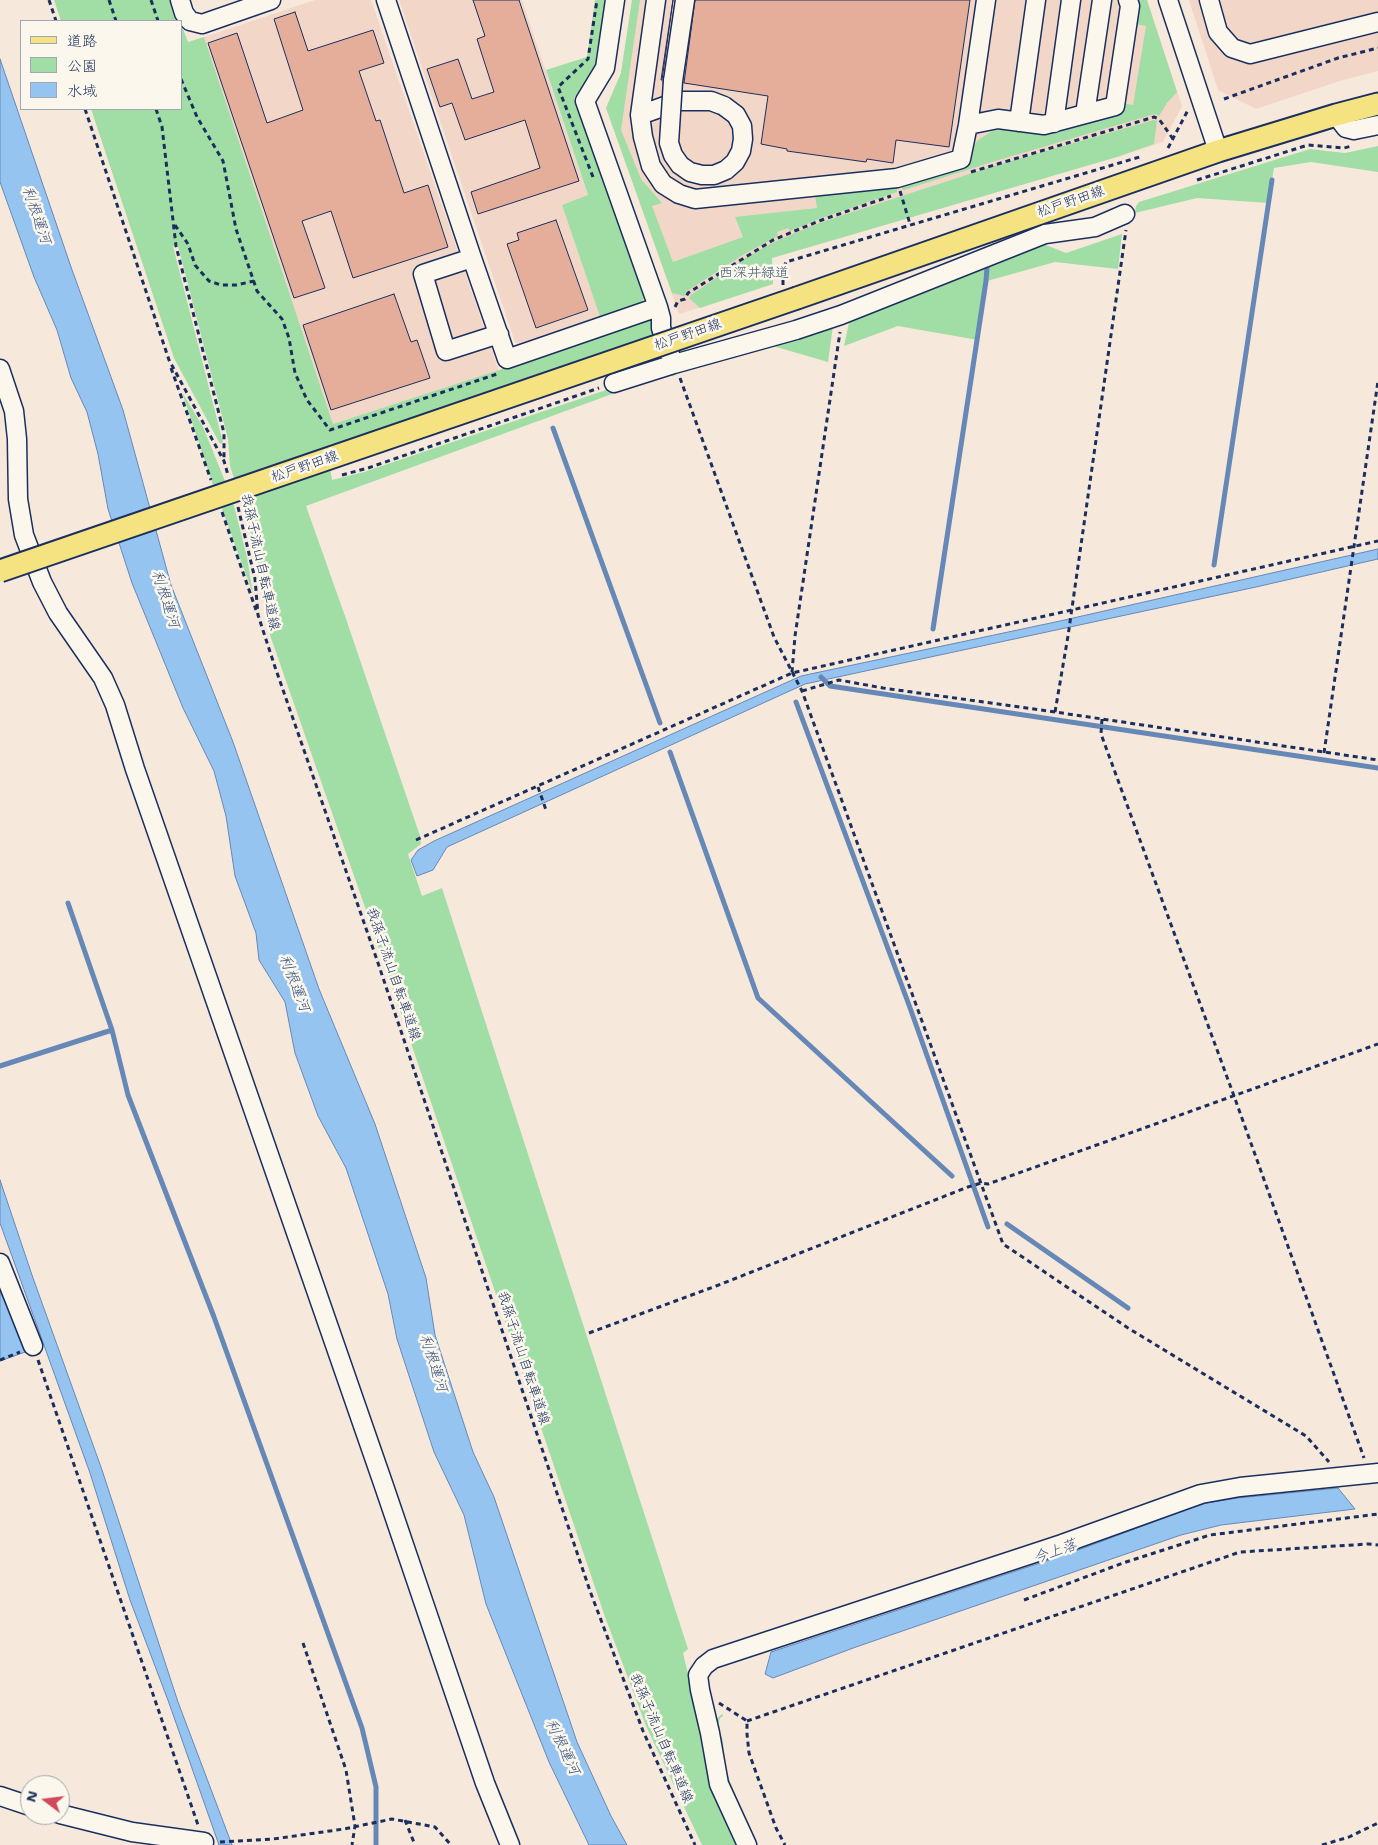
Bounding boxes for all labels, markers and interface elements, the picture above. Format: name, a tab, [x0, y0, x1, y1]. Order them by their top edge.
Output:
legend	[20, 20, 182, 110]
text: 道路	[67, 31, 97, 51]
text: 公園	[67, 56, 97, 76]
text: 水域	[67, 81, 97, 101]
street label: 松戸野田線	[1035, 183, 1107, 221]
water label: 利根運河	[18, 184, 54, 246]
park label: 西深井緑道	[719, 265, 789, 281]
street label: 松戸野田線	[652, 316, 724, 354]
street label: 松戸野田線	[269, 448, 341, 486]
street label: 我孫子流山自転車道線	[237, 492, 283, 632]
water label: 利根運河	[147, 568, 183, 630]
street label: 我孫子流山自転車道線	[362, 905, 424, 1043]
water label: 利根運河	[275, 952, 313, 1014]
street label: 我孫子流山自転車道線	[493, 1289, 553, 1427]
water label: 利根運河	[415, 1332, 451, 1394]
water label: 今上落	[1031, 1536, 1079, 1568]
street label: 我孫子流山自転車道線	[626, 1670, 696, 1806]
water label: 利根運河	[541, 1716, 583, 1778]
north arrow	[20, 1775, 70, 1825]
text: N	[21, 1789, 42, 1804]

